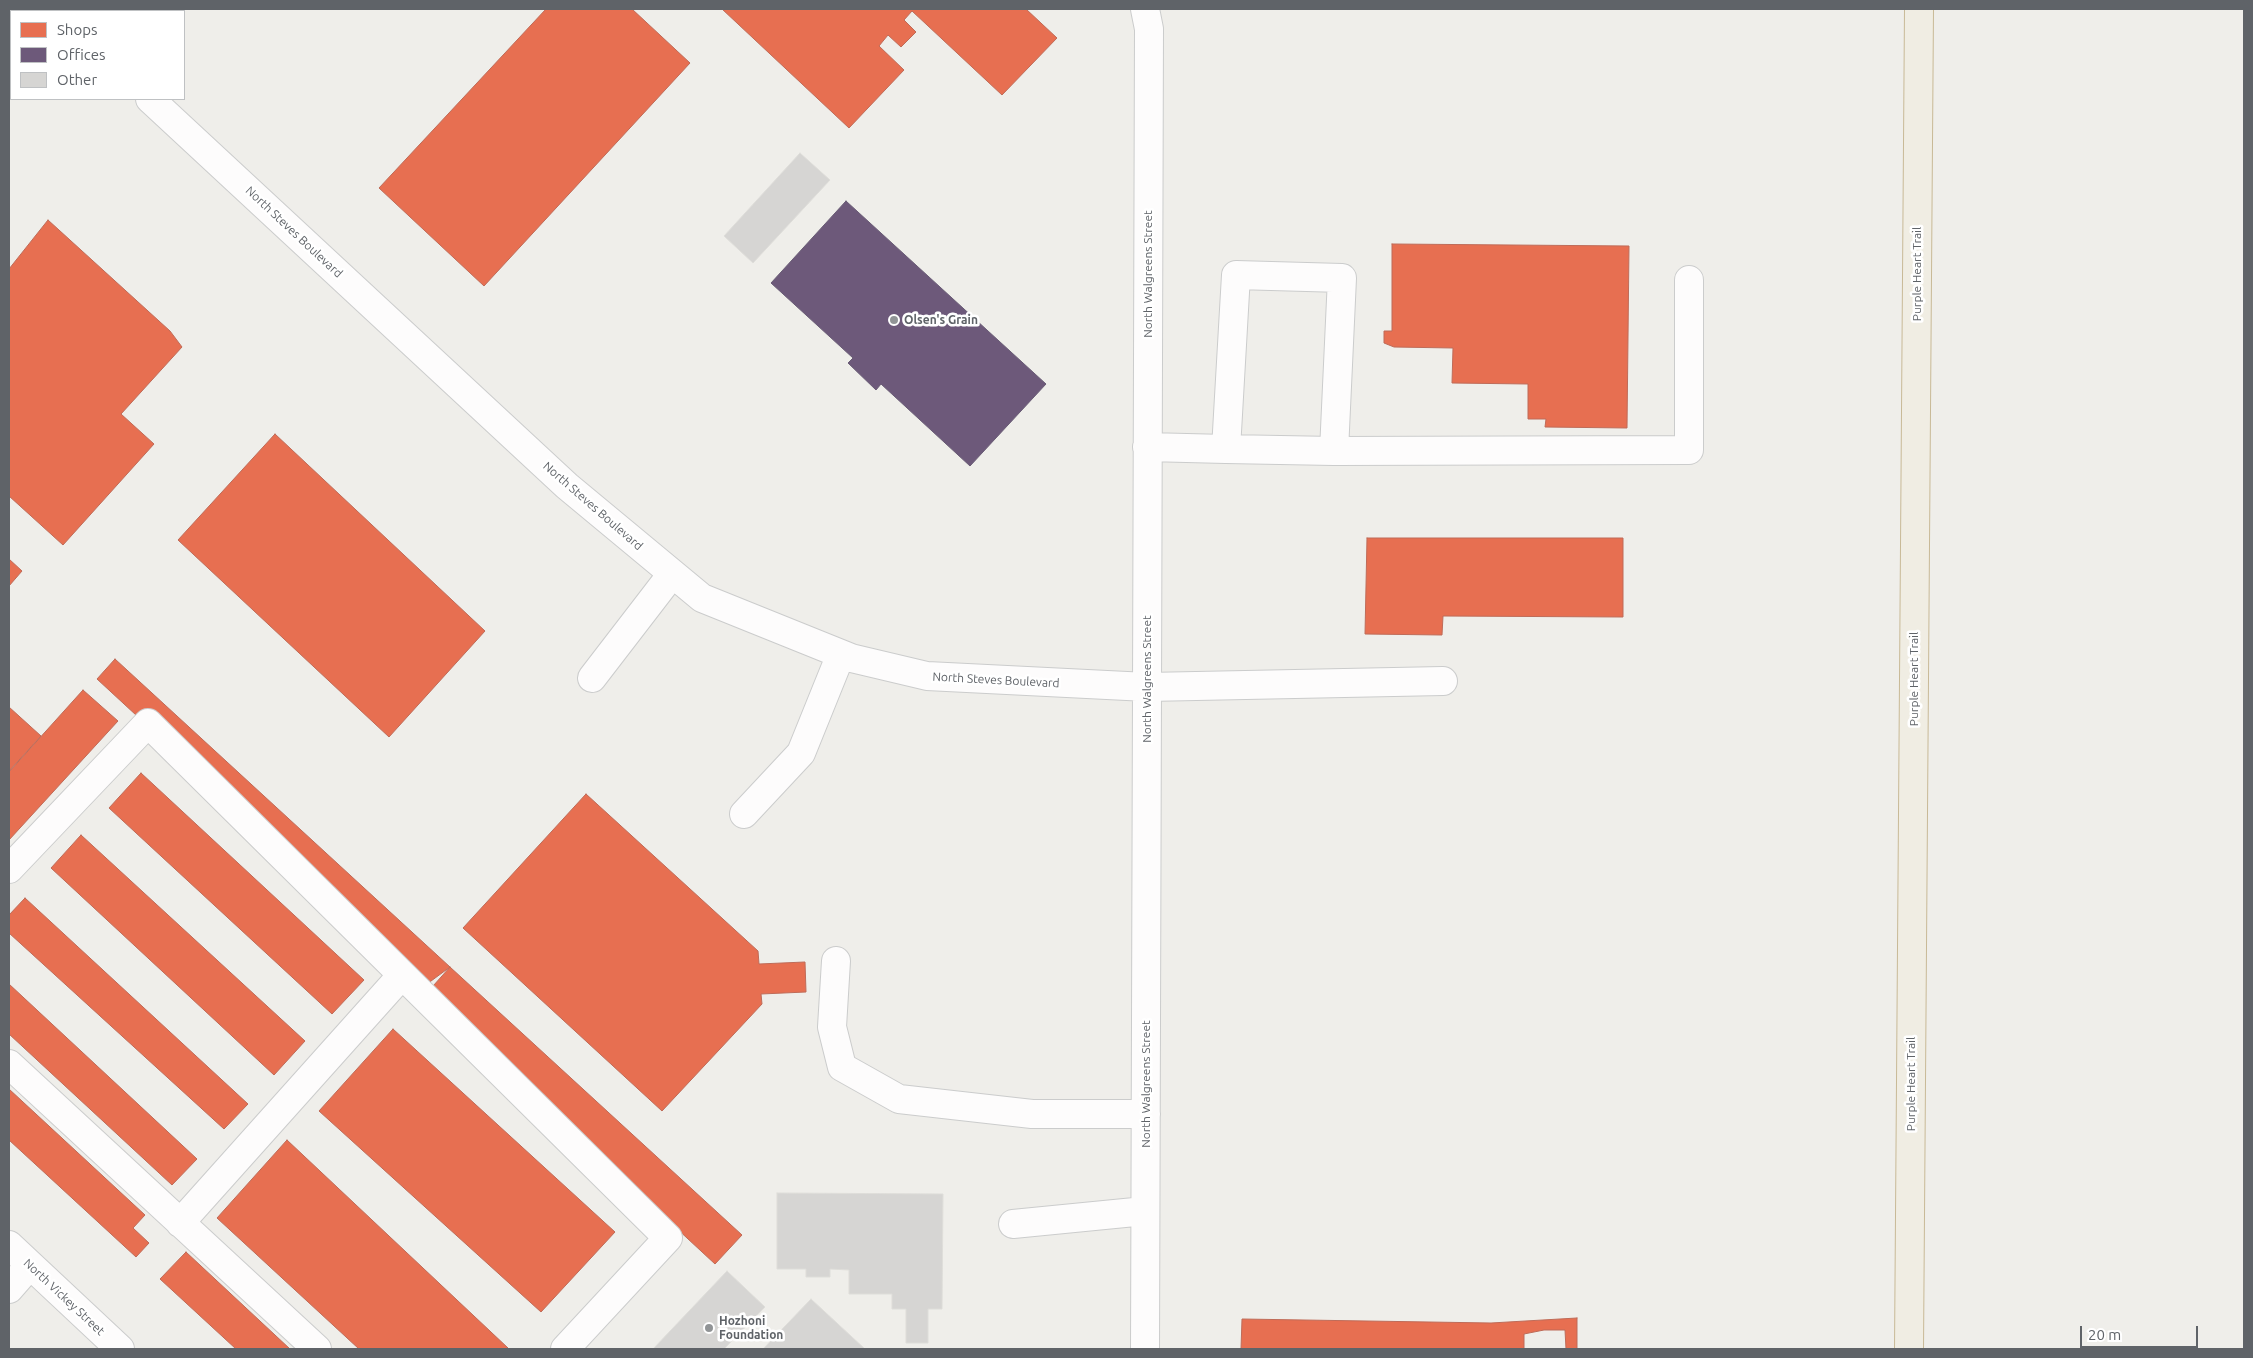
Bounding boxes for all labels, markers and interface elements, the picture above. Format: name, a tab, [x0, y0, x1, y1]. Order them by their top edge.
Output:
legend	[10, 10, 185, 100]
text: Shops	[57, 21, 98, 38]
text: Offices	[57, 46, 105, 63]
text: Other	[57, 71, 97, 88]
street label: North Steves Boulevard	[243, 183, 345, 281]
street label: North Walgreens Street	[1141, 210, 1155, 338]
street label: Purple Heart Trail	[1910, 227, 1924, 321]
place label: Olsen's Grain	[904, 313, 978, 327]
marker: Olsen's Grain	[888, 314, 900, 326]
street label: North Steves Boulevard	[540, 459, 646, 553]
street label: North Walgreens Street	[1140, 615, 1154, 743]
street label: Purple Heart Trail	[1907, 632, 1921, 726]
street label: North Steves Boulevard	[932, 669, 1060, 691]
street label: North Walgreens Street	[1139, 1020, 1153, 1148]
street label: Purple Heart Trail	[1904, 1037, 1918, 1131]
street label: North Vickey Street	[21, 1256, 107, 1338]
place label: Hozhoni Foundation	[719, 1314, 783, 1342]
scale bar	[2083, 1316, 2200, 1348]
marker: Hozhoni Foundation	[703, 1322, 715, 1334]
text: 20 m	[2088, 1326, 2121, 1343]

